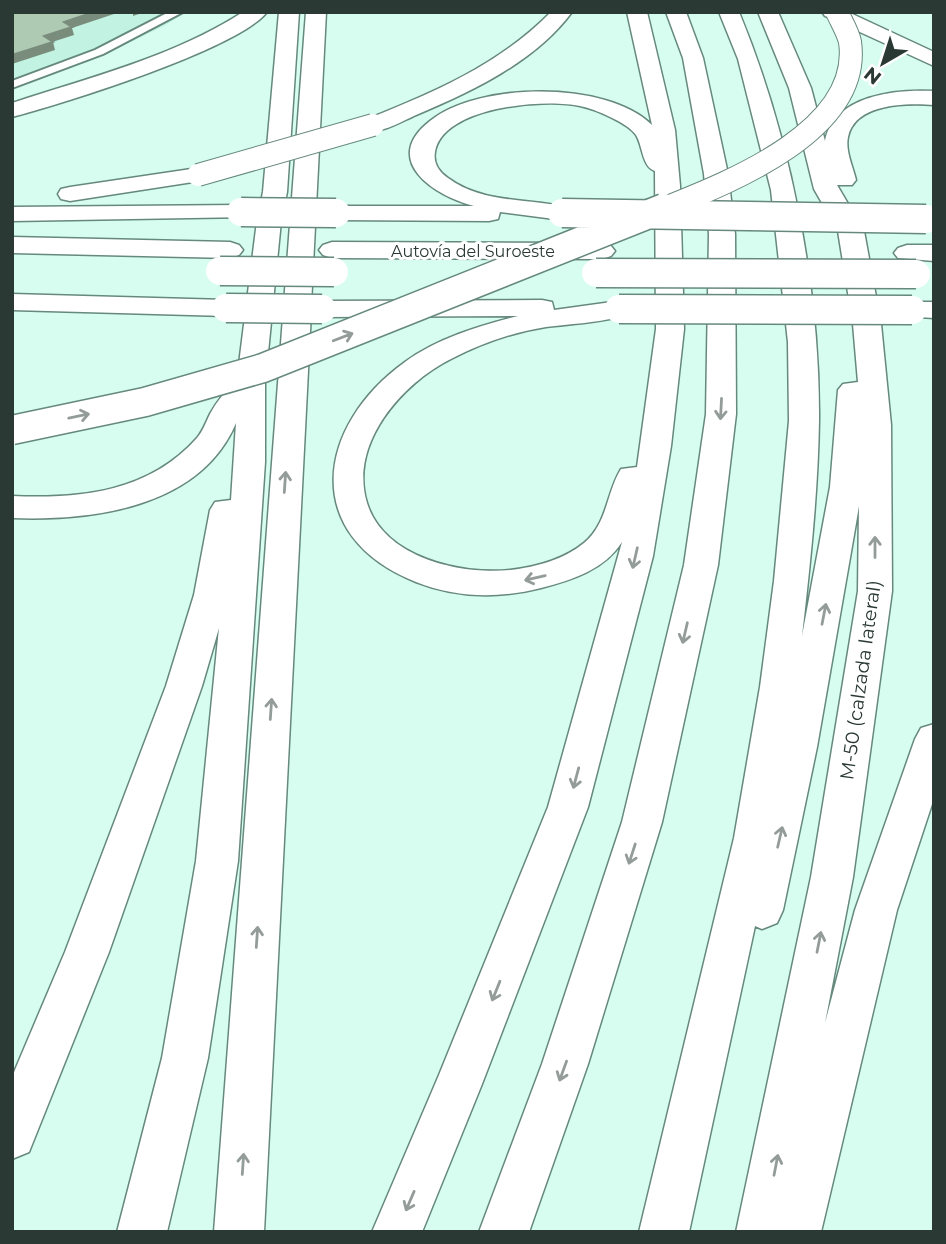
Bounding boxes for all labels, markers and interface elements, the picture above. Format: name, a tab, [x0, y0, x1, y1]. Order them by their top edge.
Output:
north arrow	[848, 28, 918, 98]
text: N	[859, 62, 886, 90]
street label: Autovía del Suroeste	[391, 242, 555, 261]
one-way arrow	[332, 329, 354, 342]
one-way arrow	[714, 397, 727, 420]
one-way arrow	[67, 408, 90, 422]
one-way arrow	[279, 472, 292, 494]
one-way arrow	[868, 536, 882, 559]
one-way arrow	[628, 546, 641, 569]
one-way arrow	[524, 572, 546, 585]
street label: M-50 (calzada lateral)	[835, 579, 886, 781]
one-way arrow	[818, 603, 832, 626]
one-way arrow	[678, 621, 692, 644]
one-way arrow	[265, 699, 278, 721]
one-way arrow	[569, 766, 582, 789]
one-way arrow	[773, 826, 787, 849]
one-way arrow	[624, 843, 637, 865]
one-way arrow	[251, 926, 264, 948]
one-way arrow	[813, 931, 827, 954]
one-way arrow	[488, 979, 501, 1001]
one-way arrow	[556, 1060, 568, 1082]
one-way arrow	[237, 1153, 250, 1175]
one-way arrow	[770, 1154, 783, 1177]
one-way arrow	[403, 1190, 416, 1212]

